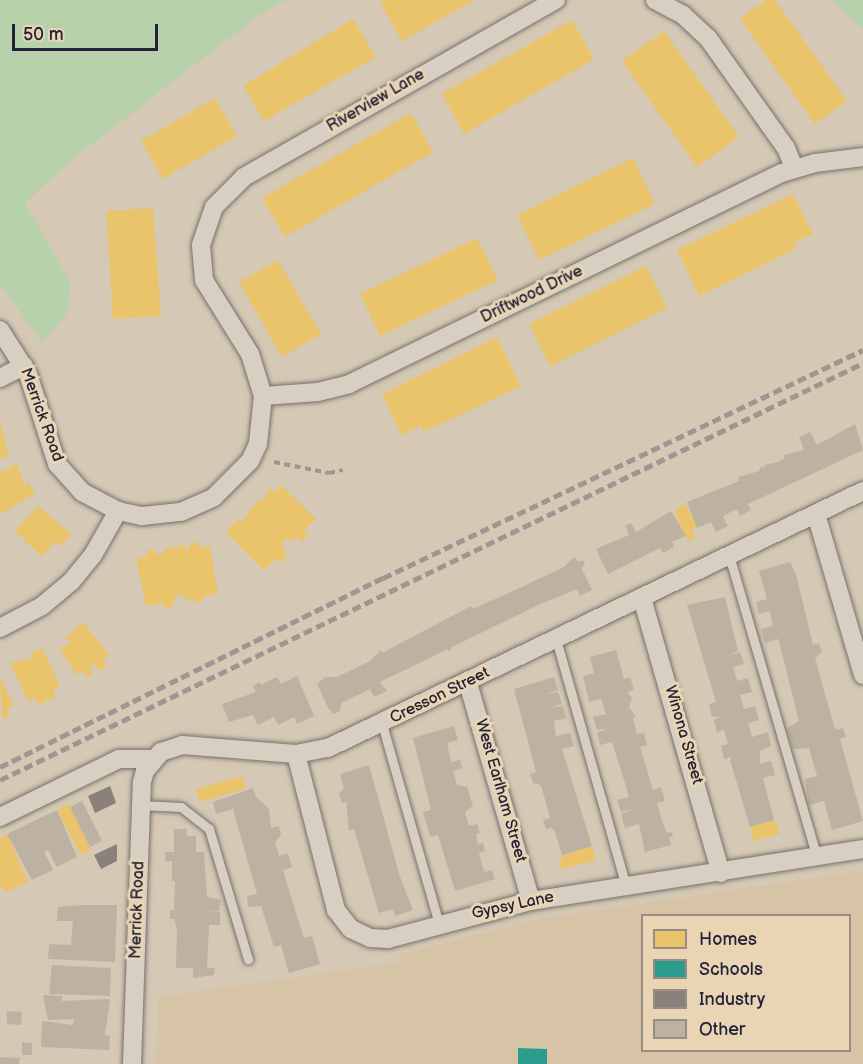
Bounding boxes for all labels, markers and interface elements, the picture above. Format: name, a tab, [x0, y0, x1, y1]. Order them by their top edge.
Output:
scale bar	[15, 12, 160, 50]
text: 50 m	[23, 24, 64, 45]
street label: Riverview Lane	[324, 65, 428, 137]
street label: Driftwood Drive	[478, 262, 586, 328]
street label: Merrick Road	[15, 366, 67, 464]
street label: Cresson Street	[387, 664, 493, 728]
street label: Winona Street	[660, 683, 706, 787]
street label: West Earlham Street	[470, 717, 530, 865]
street label: Merrick Road	[127, 861, 149, 959]
street label: Gypsy Lane	[470, 888, 556, 924]
legend	[641, 914, 851, 1052]
text: Homes	[699, 929, 757, 950]
text: Schools	[699, 959, 763, 980]
text: Industry	[699, 989, 765, 1010]
text: Other	[699, 1019, 745, 1040]

